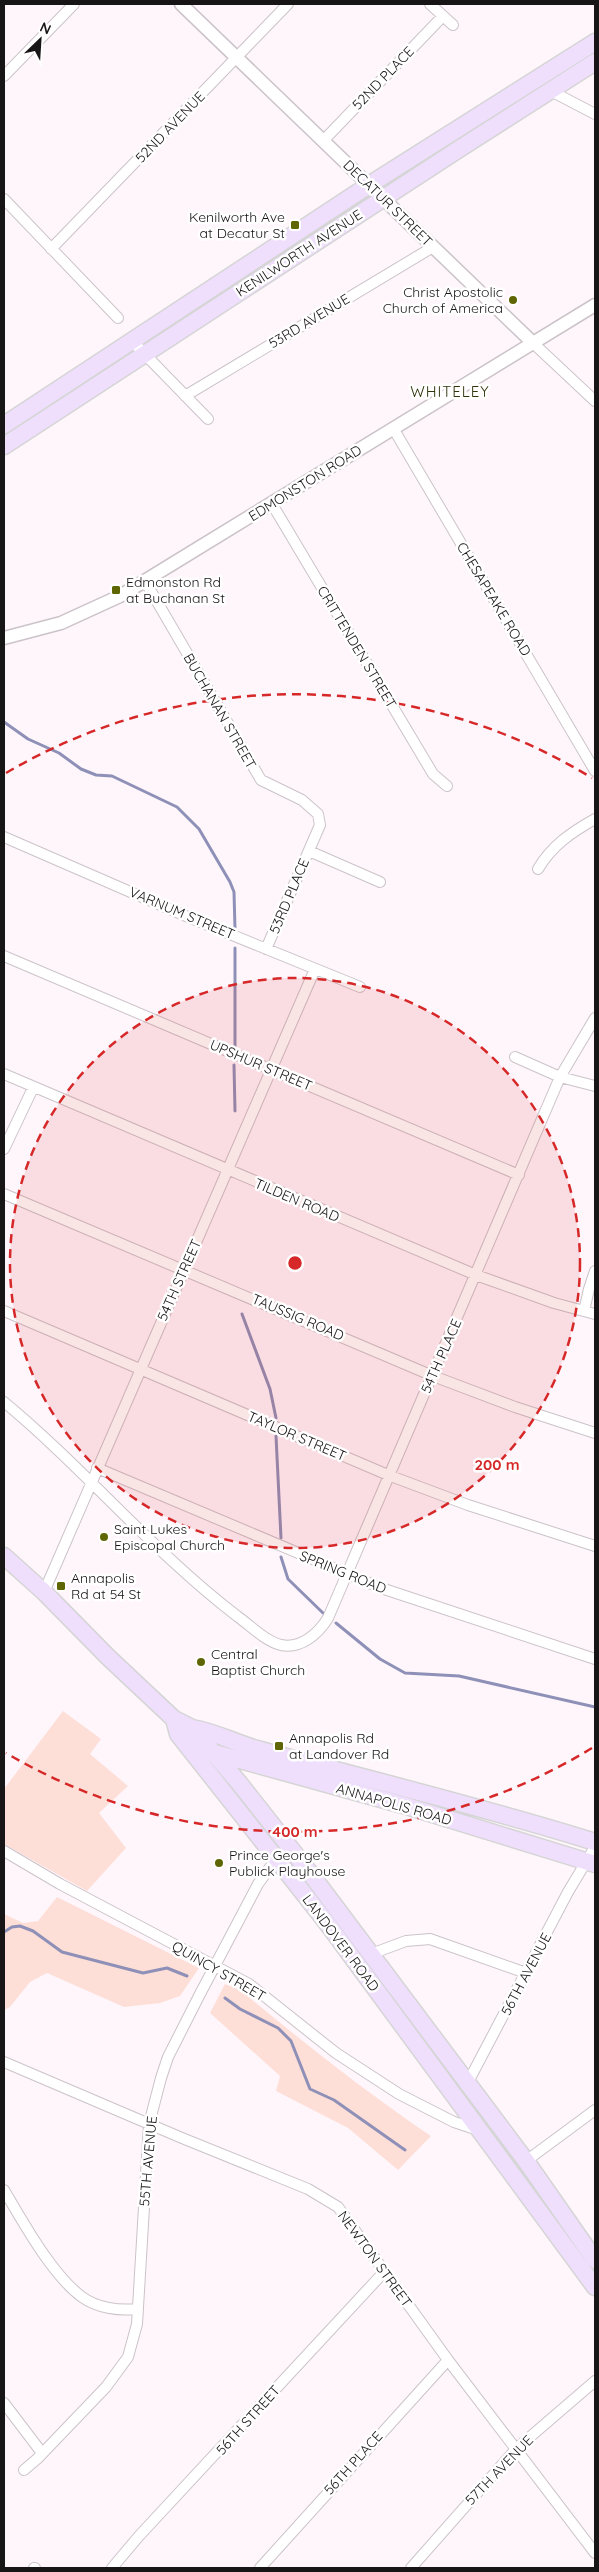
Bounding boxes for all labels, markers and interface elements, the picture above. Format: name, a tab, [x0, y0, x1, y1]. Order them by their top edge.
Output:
north arrow	[15, 15, 65, 65]
text: N	[37, 18, 54, 39]
street label: 52ND PLACE	[348, 42, 418, 114]
street label: 52ND AVENUE	[131, 87, 209, 167]
street label: DECATUR STREET	[340, 156, 436, 250]
street label: KENILWORTH AVENUE	[232, 205, 366, 301]
place label: Kenilworth Ave at Decatur St	[189, 208, 285, 242]
marker: Kenilworth Ave at Decatur St	[289, 219, 301, 231]
place label: Christ Apostolic Church of America	[383, 283, 503, 317]
street label: 53RD AVENUE	[265, 290, 353, 352]
marker: Christ Apostolic Church of America	[507, 294, 519, 306]
district label: WHITELEY	[410, 382, 490, 401]
street label: EDMONSTON ROAD	[245, 441, 365, 525]
street label: CHESAPEAKE ROAD	[453, 539, 535, 659]
place label: Edmonston Rd at Buchanan St	[126, 573, 225, 607]
street label: CRITTENDEN STREET	[313, 583, 401, 711]
marker: Edmonston Rd at Buchanan St	[110, 584, 122, 596]
street label: BUCHANAN STREET	[180, 650, 260, 772]
street label: 53RD PLACE	[265, 856, 313, 936]
street label: VARNUM STREET	[127, 883, 237, 943]
street label: UPSHUR STREET	[207, 1035, 315, 1095]
street label: TILDEN ROAD	[252, 1174, 342, 1226]
street label: 54TH STREET	[153, 1236, 205, 1324]
centre of rings	[286, 1254, 304, 1272]
street label: TAUSSIG ROAD	[249, 1290, 347, 1344]
street label: 54TH PLACE	[417, 1316, 465, 1396]
street label: TAYLOR STREET	[245, 1407, 349, 1465]
text: 200 m	[475, 1455, 520, 1474]
place label: Saint Lukes Episcopal Church	[114, 1520, 225, 1554]
marker: Saint Lukes Episcopal Church	[98, 1531, 110, 1543]
street label: SPRING ROAD	[297, 1546, 389, 1598]
place label: Annapolis Rd at 54 St	[71, 1569, 141, 1603]
marker: Annapolis Rd at 54 St	[55, 1580, 67, 1592]
place label: Central Baptist Church	[211, 1645, 305, 1679]
marker: Central Baptist Church	[195, 1656, 207, 1668]
place label: Annapolis Rd at Landover Rd	[289, 1729, 389, 1763]
marker: Annapolis Rd at Landover Rd	[273, 1740, 285, 1752]
street label: ANNAPOLIS ROAD	[334, 1779, 454, 1829]
text: 400 m	[272, 1822, 318, 1841]
place label: Prince George's Publick Playhouse	[229, 1846, 345, 1880]
marker: Prince George's Publick Playhouse	[213, 1857, 225, 1869]
street label: LANDOVER ROAD	[299, 1891, 383, 1995]
street label: 56TH AVENUE	[497, 1930, 555, 2018]
street label: QUINCY STREET	[169, 1937, 269, 2005]
street label: 55TH AVENUE	[135, 2115, 161, 2207]
street label: NEWTON STREET	[334, 2207, 416, 2311]
street label: 56TH STREET	[212, 2381, 284, 2459]
street label: 56TH PLACE	[320, 2427, 386, 2499]
street label: 57TH AVENUE	[461, 2431, 537, 2509]

